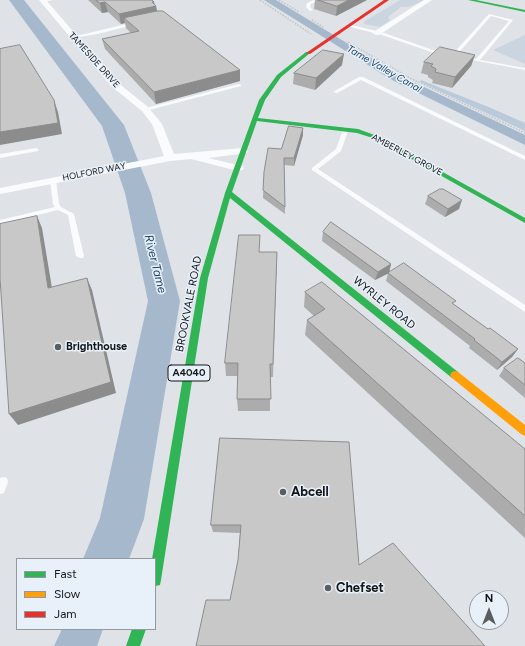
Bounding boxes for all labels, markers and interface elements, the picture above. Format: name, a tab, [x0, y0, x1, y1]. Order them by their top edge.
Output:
street label: TAMESIDE DRIVE	[66, 30, 122, 90]
water label: Tame Valley Canal	[345, 43, 423, 95]
street label: AMBERLEY GROVE	[370, 132, 444, 178]
street label: HOLFORD WAY	[61, 161, 127, 183]
water label: River Tame	[141, 233, 169, 295]
street label: BROOKVALE ROAD	[173, 255, 205, 353]
street label: WYRLEY ROAD	[350, 274, 418, 332]
place label: Brighthouse	[66, 340, 127, 354]
marker: Brighthouse	[53, 342, 63, 352]
road number: A4040	[168, 365, 210, 381]
place label: Abcell	[291, 484, 329, 500]
marker: Abcell	[278, 487, 288, 497]
legend	[16, 558, 156, 630]
text: Fast	[54, 567, 77, 581]
place label: Chefset	[336, 580, 384, 596]
marker: Chefset	[323, 583, 333, 593]
text: Slow	[54, 587, 80, 601]
north arrow	[469, 590, 509, 630]
text: N	[485, 592, 493, 605]
text: Jam	[54, 607, 77, 621]

